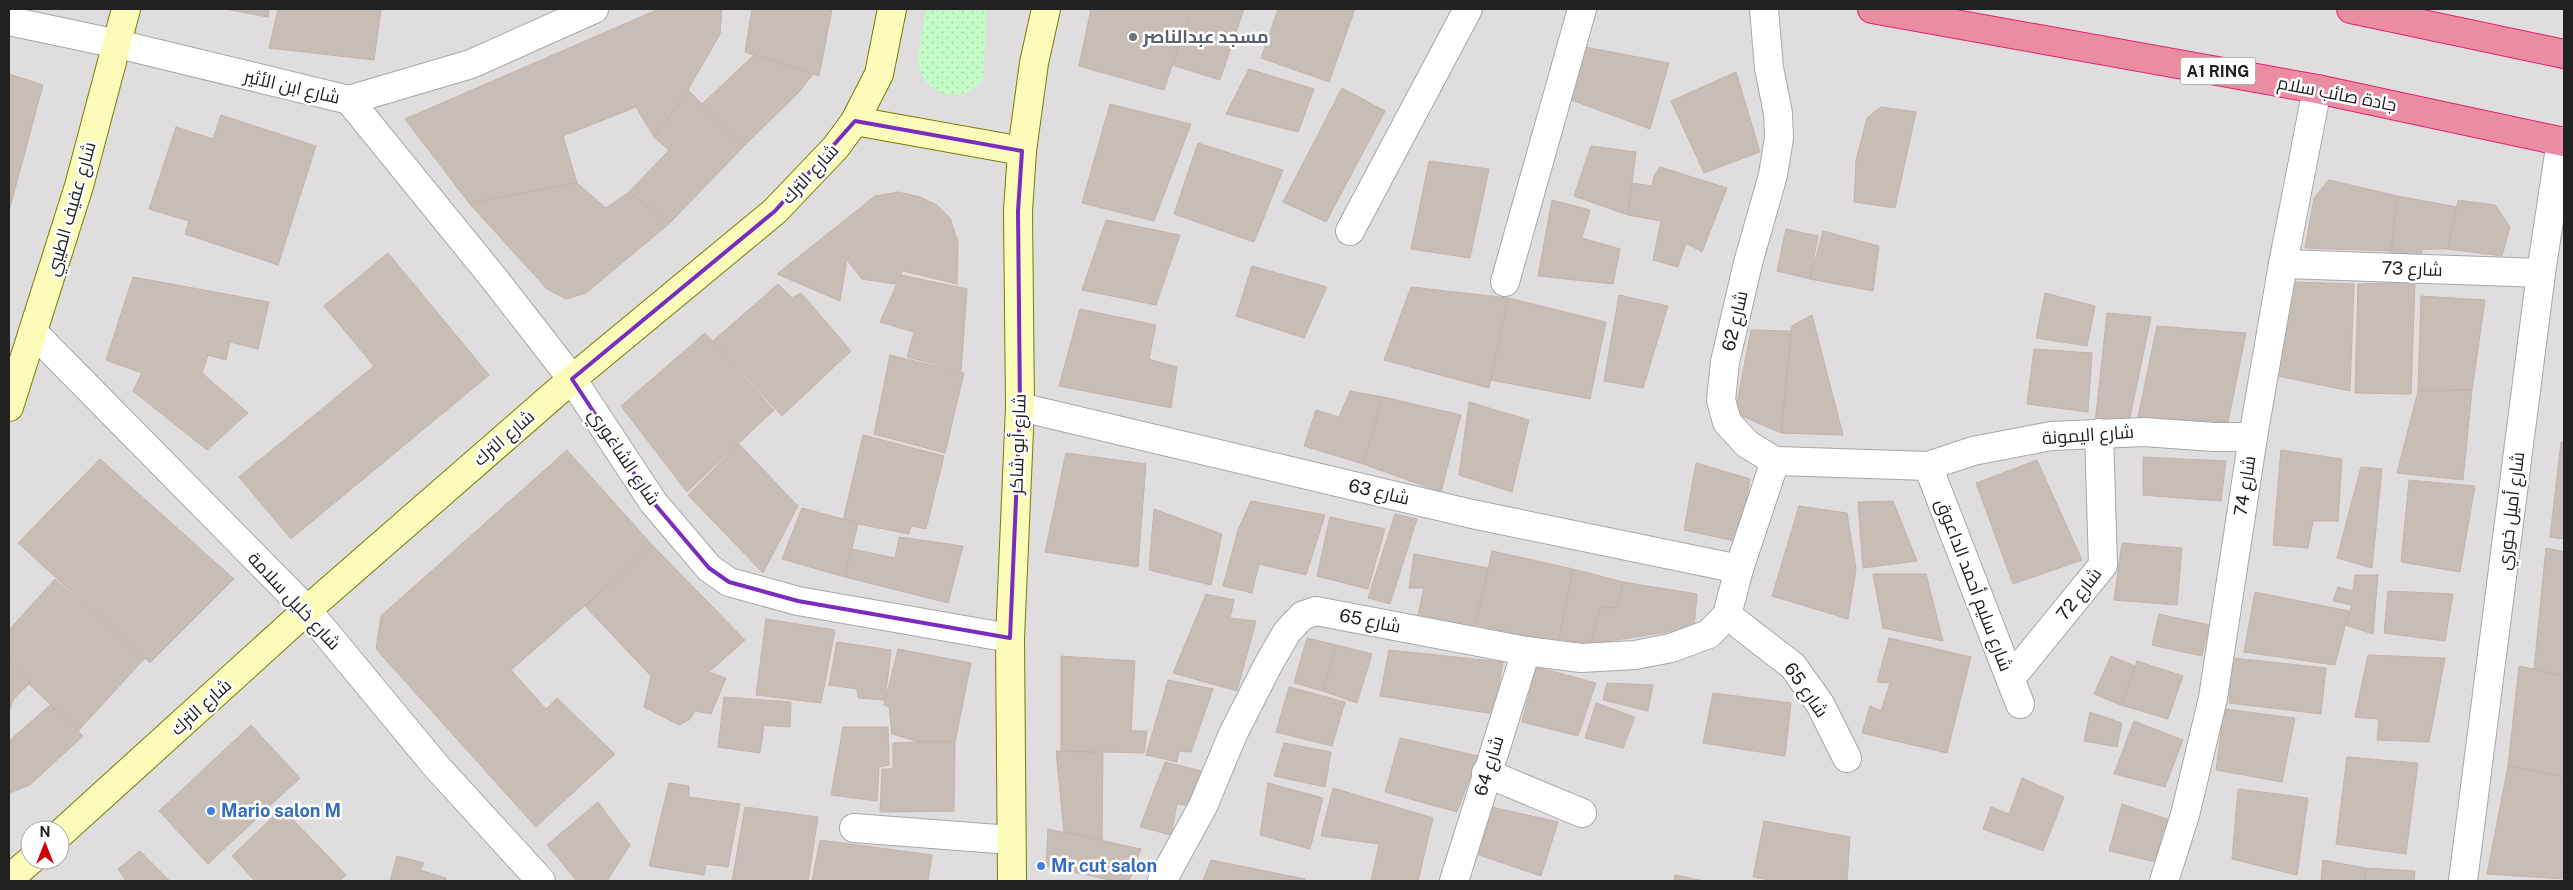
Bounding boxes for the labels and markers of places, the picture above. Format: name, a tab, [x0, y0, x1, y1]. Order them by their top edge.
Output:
place label: مسجد عبدالناصر	[1142, 26, 1269, 48]
marker: مسجد عبدالناصر	[1127, 31, 1139, 43]
place label: Mario salon M	[221, 800, 341, 821]
marker: Mario salon M	[205, 805, 217, 817]
place label: Mr cut salon	[1051, 855, 1157, 876]
marker: Mr cut salon	[1035, 860, 1047, 872]

